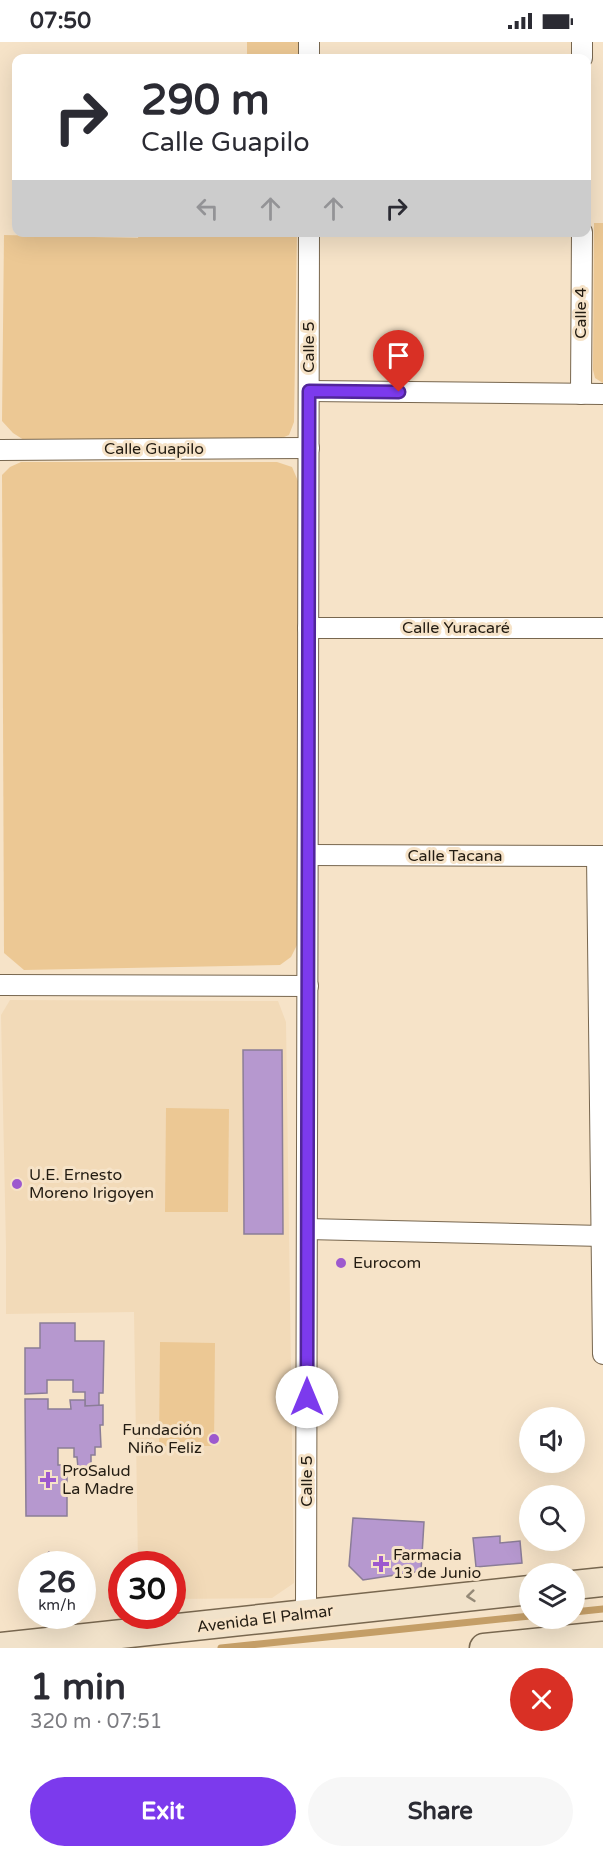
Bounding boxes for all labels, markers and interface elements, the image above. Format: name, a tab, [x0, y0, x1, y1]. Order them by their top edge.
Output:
text: 07:50	[30, 8, 91, 34]
text: 290 m	[141, 75, 270, 126]
icon: right	[42, 78, 120, 156]
text: Calle Guapilo	[141, 126, 310, 159]
icon: left	[191, 192, 224, 225]
icon: ahead	[254, 192, 287, 225]
icon: ahead	[317, 192, 350, 225]
icon: right	[380, 192, 413, 225]
street label: Calle 4	[571, 287, 591, 339]
street label: Calle 5	[299, 321, 319, 373]
pin	[373, 330, 424, 392]
icon: arrive	[382, 339, 415, 372]
street label: Calle Guapilo	[104, 439, 204, 459]
street label: Calle Yuracaré	[402, 618, 510, 638]
street label: Calle Tacana	[407, 846, 503, 866]
place label: U.E. Ernesto Moreno Irigoyen	[29, 1165, 154, 1203]
marker: U.E. Ernesto Moreno Irigoyen	[10, 1177, 24, 1191]
place label: Eurocom	[353, 1253, 421, 1273]
marker: Eurocom	[334, 1256, 348, 1270]
position arrow	[275, 1365, 339, 1429]
map controls	[519, 1407, 585, 1629]
button: sound	[519, 1407, 585, 1473]
place label: Fundación Niño Feliz	[122, 1420, 202, 1458]
marker: Fundación Niño Feliz	[207, 1432, 221, 1446]
street label: Calle 5	[297, 1455, 317, 1507]
place label: ProSalud La Madre	[62, 1461, 134, 1499]
marker: ProSalud La Madre	[39, 1471, 57, 1489]
button: search	[519, 1485, 585, 1551]
place label: Farmacia 13 de Junio	[393, 1545, 481, 1583]
speed limit sign: 30	[108, 1551, 186, 1629]
marker: Farmacia 13 de Junio	[374, 1557, 388, 1571]
button: layers	[519, 1563, 585, 1629]
text: 26	[38, 1564, 76, 1601]
one-way arrow	[467, 1589, 476, 1602]
text: km/h	[38, 1596, 76, 1614]
street label: Avenida El Palmar	[196, 1601, 335, 1637]
text: 1 min	[30, 1666, 126, 1709]
button: close	[510, 1668, 573, 1731]
text: 320 m · 07:51	[30, 1710, 162, 1734]
button: Exit	[30, 1777, 296, 1846]
button: Share	[308, 1777, 573, 1846]

